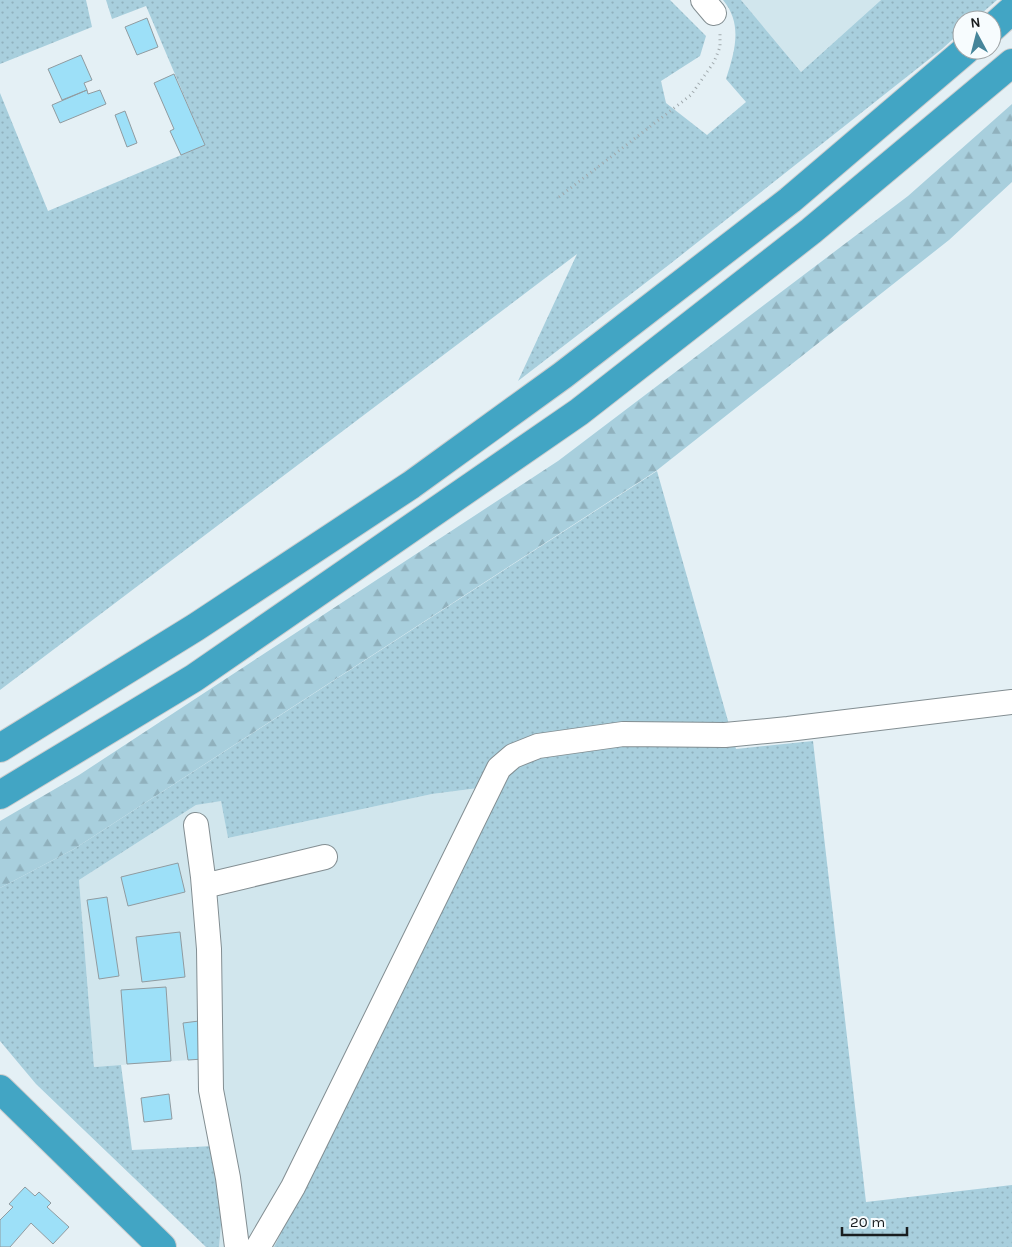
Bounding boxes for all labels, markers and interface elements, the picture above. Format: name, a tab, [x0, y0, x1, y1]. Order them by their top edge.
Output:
north arrow	[952, 10, 1002, 60]
text: N	[969, 14, 981, 32]
scale bar	[842, 1204, 907, 1236]
text: 20 m	[850, 1213, 885, 1231]

